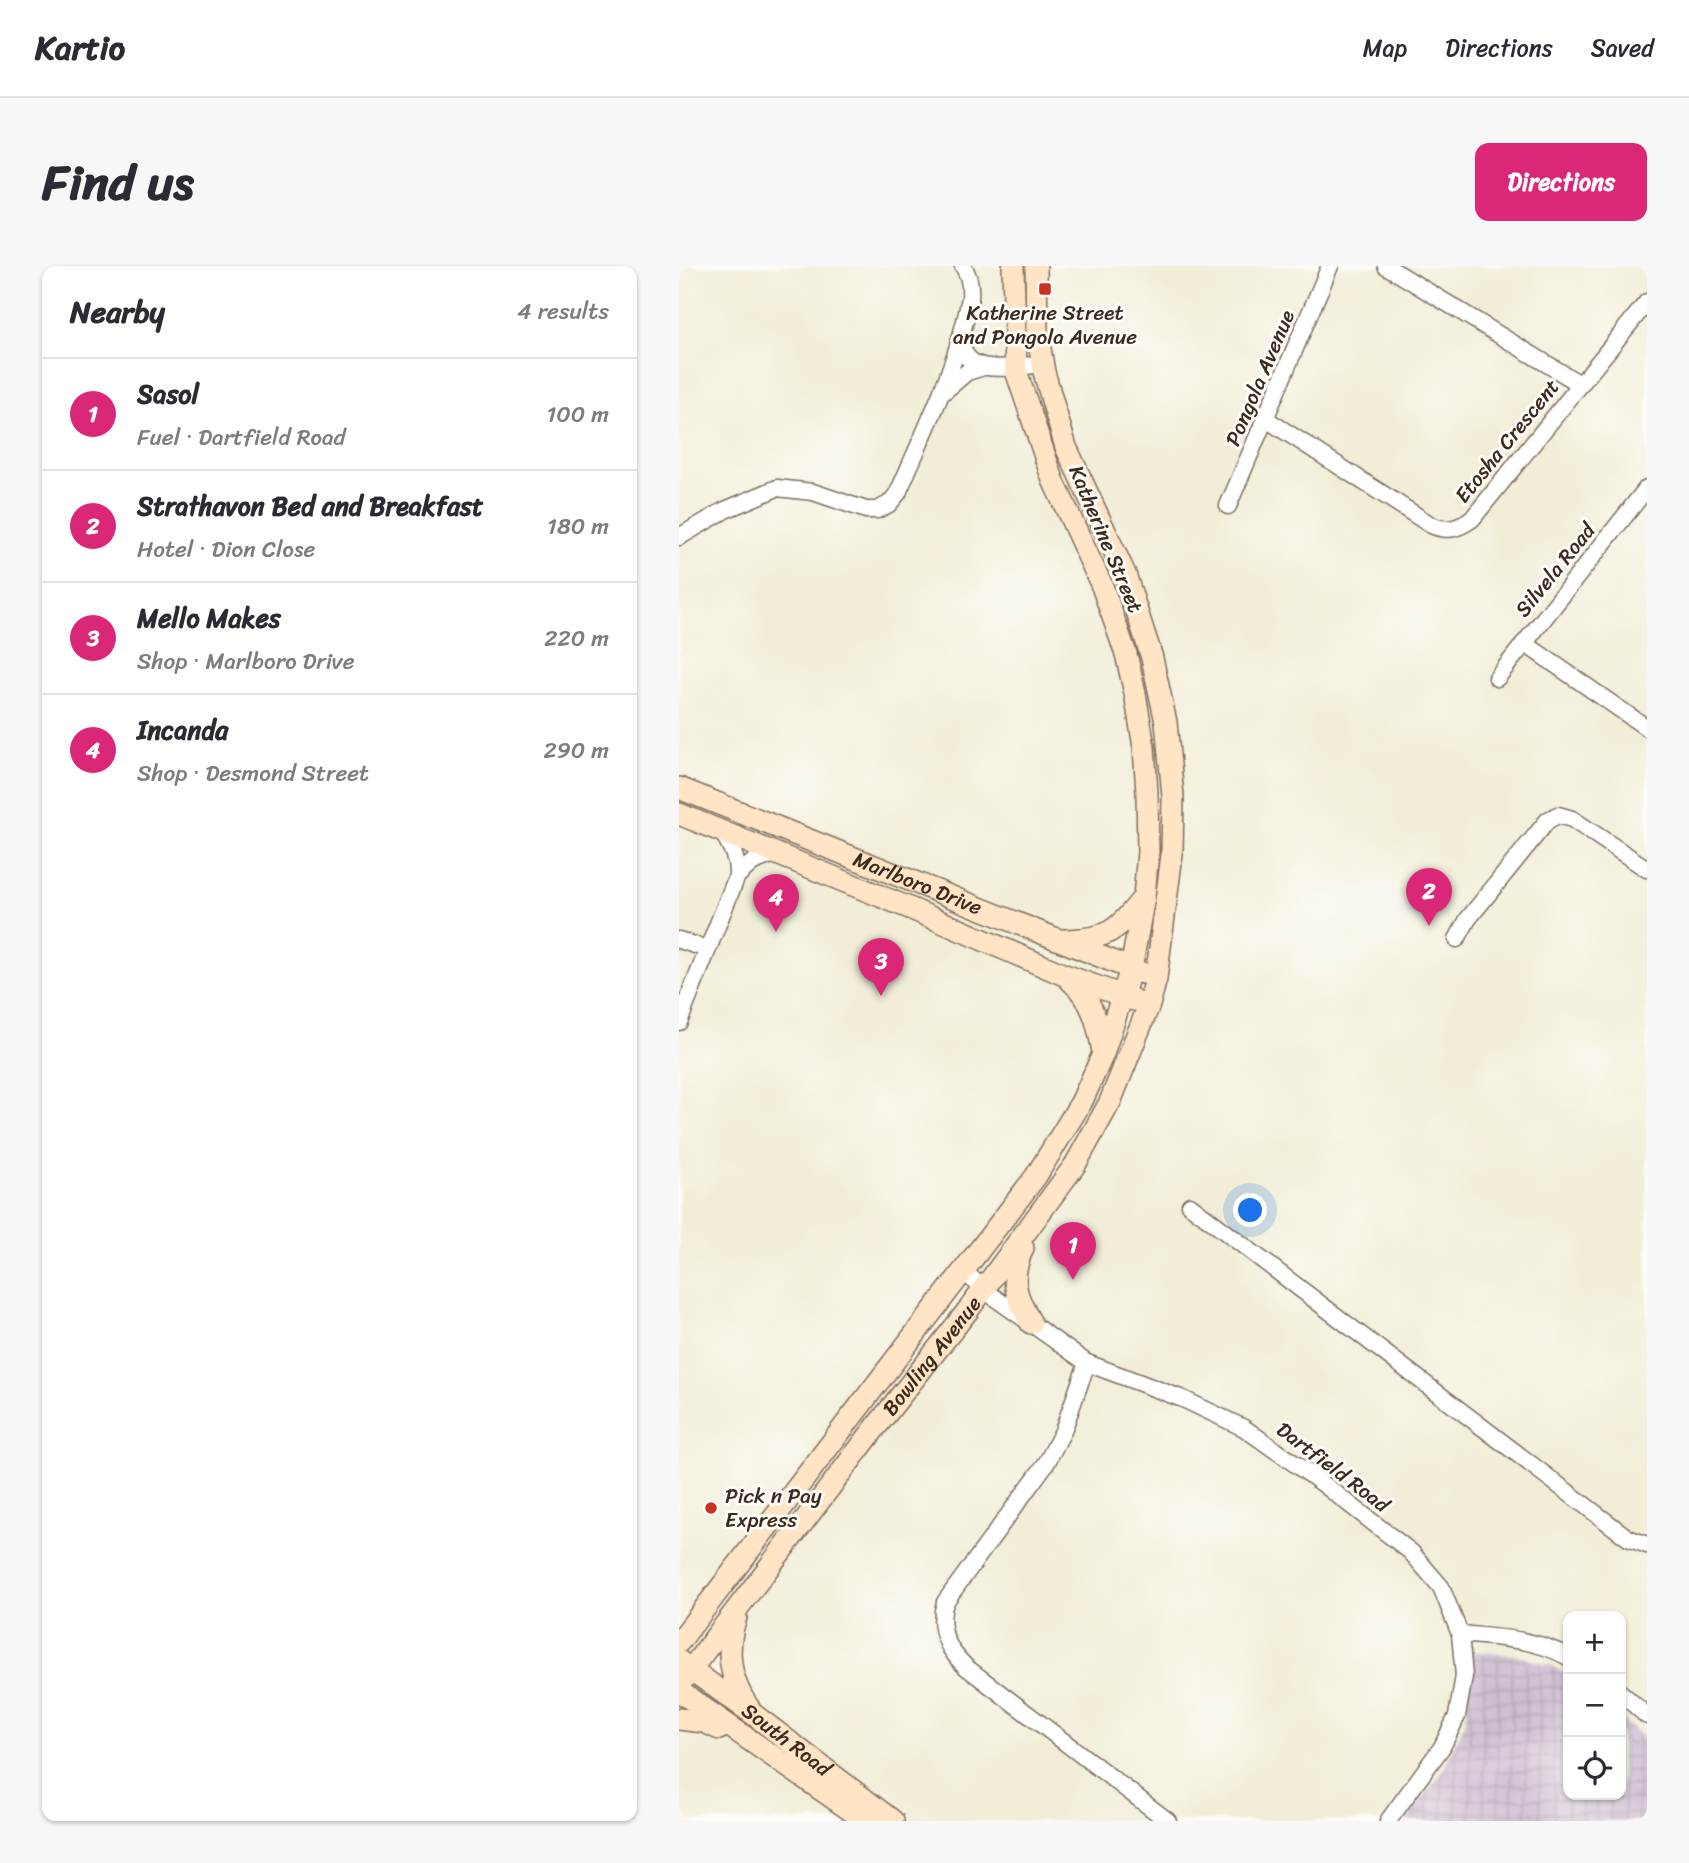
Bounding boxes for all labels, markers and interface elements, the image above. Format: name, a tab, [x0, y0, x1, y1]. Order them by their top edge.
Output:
text: Kartio	[35, 19, 125, 77]
text: Map	[1363, 27, 1407, 69]
text: Directions	[1445, 27, 1553, 69]
text: Saved	[1591, 27, 1654, 69]
text: Find us	[42, 139, 194, 226]
button: Directions	[1475, 143, 1647, 221]
marker: Katherine Street and Pongola Avenue	[1037, 281, 1053, 297]
text: Nearby	[70, 285, 165, 339]
text: 4 results	[517, 291, 609, 332]
place label: Katherine Street and Pongola Avenue	[953, 294, 1137, 356]
street label: Pongola Avenue	[1214, 304, 1306, 452]
street label: Etosha Crescent	[1445, 370, 1569, 512]
text: Sasol	[137, 371, 199, 417]
text: 1	[88, 394, 98, 435]
text: 100 m	[546, 394, 609, 435]
text: Fuel · Dartfield Road	[137, 417, 346, 458]
street label: Katherine Street	[1058, 459, 1154, 619]
text: Strathavon Bed and Breakfast	[137, 483, 483, 529]
text: 2	[86, 506, 100, 547]
text: 180 m	[547, 506, 609, 547]
street label: Silvela Road	[1505, 513, 1606, 626]
text: Hotel · Dion Close	[137, 529, 315, 570]
text: Mello Makes	[137, 595, 281, 641]
text: 3	[87, 618, 99, 659]
text: 220 m	[544, 618, 609, 659]
text: Shop · Marlboro Drive	[137, 641, 355, 682]
text: Incanda	[137, 707, 228, 753]
text: 4	[86, 730, 100, 771]
text: 290 m	[543, 730, 609, 771]
text: Shop · Desmond Street	[137, 753, 369, 794]
street label: Marlboro Drive	[847, 840, 988, 926]
pin: 2	[1406, 868, 1452, 926]
pin: 4	[753, 874, 799, 932]
pin: 3	[858, 938, 904, 996]
your location	[1233, 1193, 1267, 1227]
pin: 1	[1050, 1222, 1096, 1280]
street label: Bowling Avenue	[872, 1287, 992, 1425]
street label: Dartfield Road	[1268, 1411, 1400, 1524]
place label: Pick n Pay Express	[725, 1477, 822, 1539]
marker: Pick n Pay Express	[703, 1500, 719, 1516]
map controls	[1563, 1611, 1626, 1800]
button: +	[1563, 1611, 1626, 1674]
button: −	[1563, 1674, 1626, 1737]
street label: South Road	[733, 1692, 841, 1788]
button: locate	[1563, 1737, 1626, 1800]

